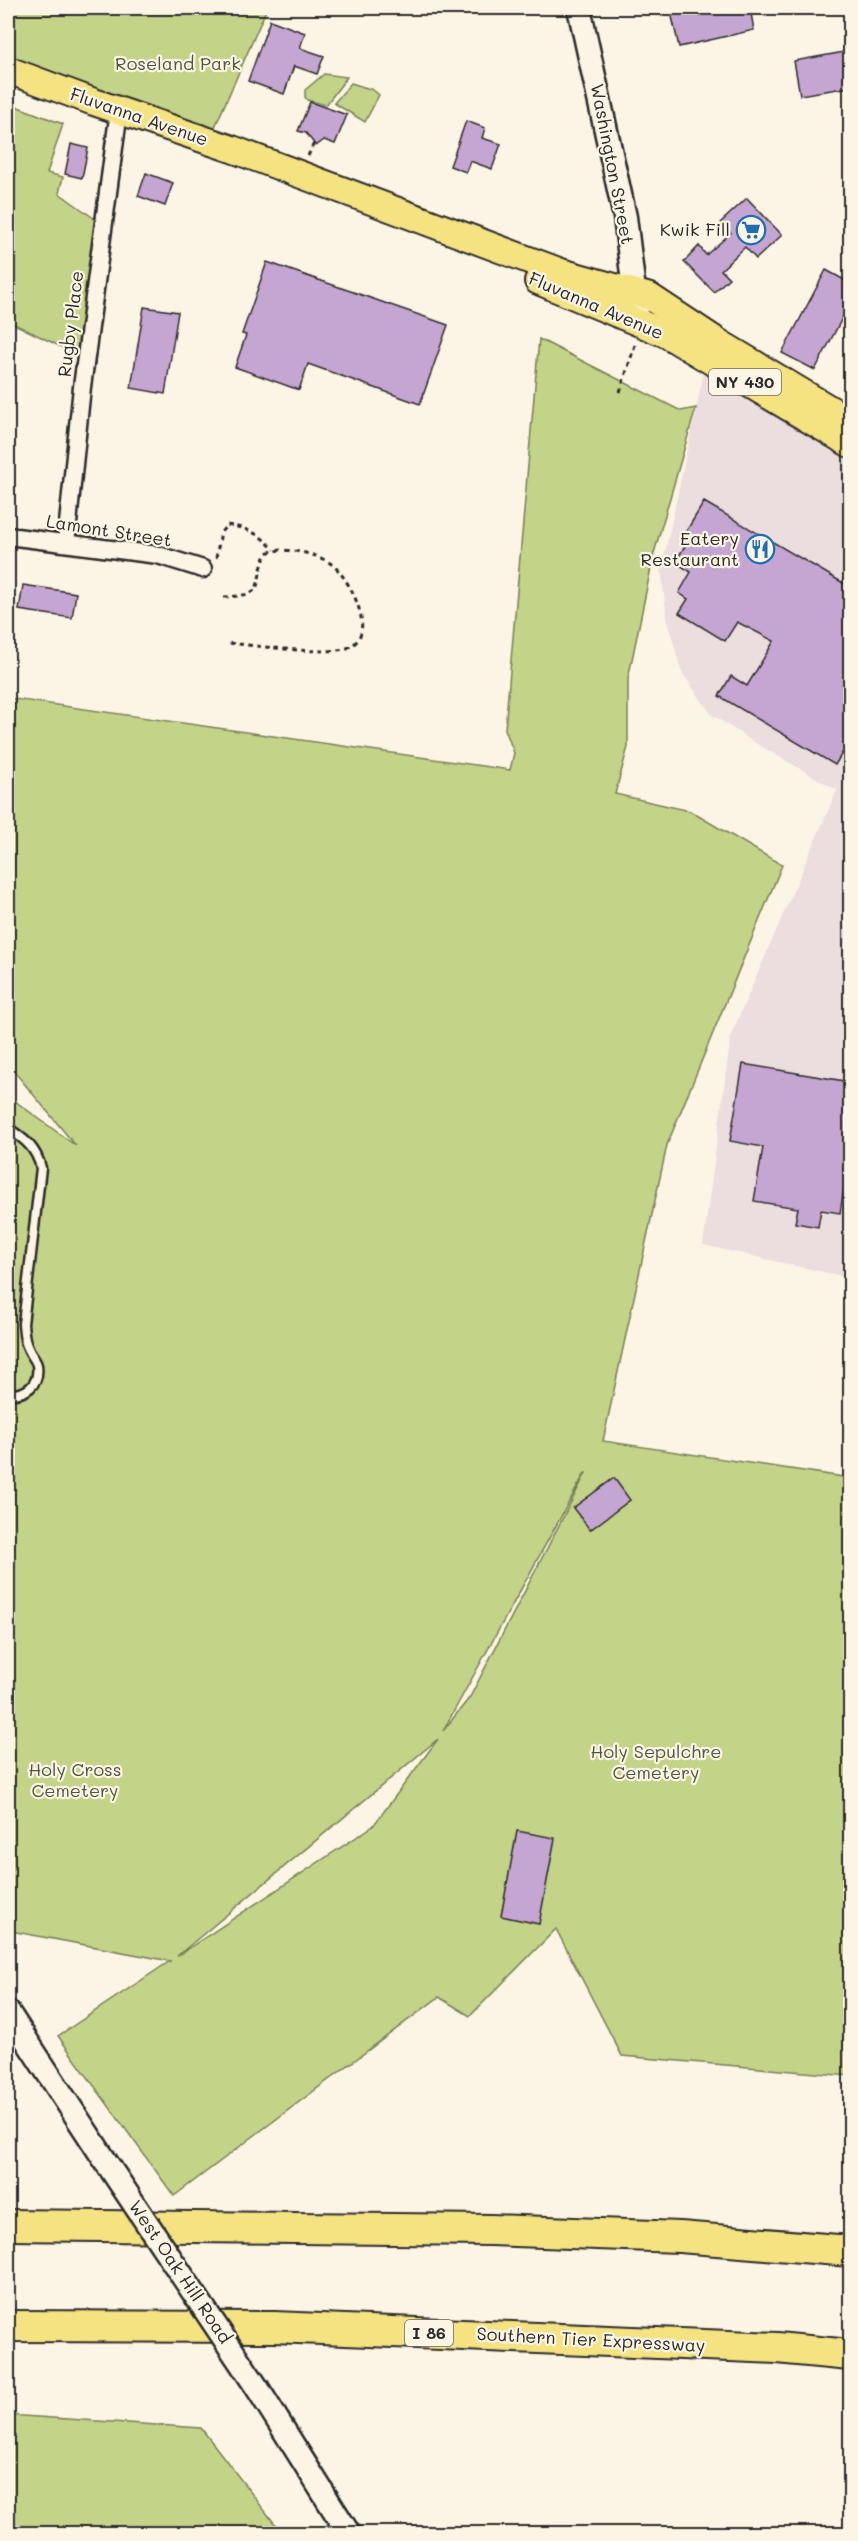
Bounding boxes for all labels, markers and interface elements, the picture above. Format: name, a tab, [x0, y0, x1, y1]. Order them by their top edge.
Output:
park label: Roseland Park	[115, 51, 241, 75]
street label: Fluvanna Avenue	[67, 81, 211, 151]
street label: Washington Street	[586, 81, 640, 246]
supermarket icon: Kwik Fill	[735, 214, 767, 246]
place label: Kwik Fill	[660, 217, 730, 241]
street label: Fluvanna Avenue	[525, 266, 668, 344]
street label: Rugby Place	[52, 269, 88, 378]
road number: NY 430	[709, 369, 781, 395]
street label: Lamont Street	[45, 508, 174, 552]
place label: Eatery Restaurant	[640, 526, 739, 571]
restaurant icon: Eatery Restaurant	[744, 533, 776, 565]
park label: Holy Sepulchre Cemetery	[591, 1739, 721, 1784]
park label: Holy Cross Cemetery	[28, 1757, 122, 1802]
street label: West Oak Hill Road	[124, 2195, 238, 2348]
road number: I 86	[405, 2320, 453, 2346]
street label: Southern Tier Expressway	[476, 2321, 706, 2357]

